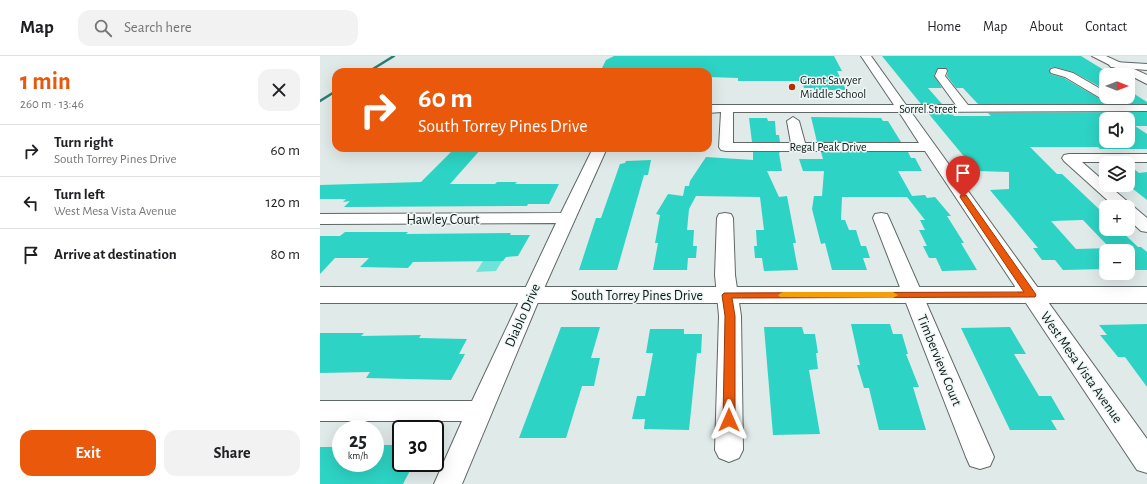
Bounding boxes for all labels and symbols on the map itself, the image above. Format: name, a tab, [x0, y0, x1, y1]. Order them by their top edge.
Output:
north arrow	[1099, 68, 1135, 104]
place label: Grant Sawyer Middle School	[800, 74, 866, 100]
marker: Grant Sawyer Middle School	[787, 82, 797, 92]
street label: Sorrel Street	[899, 103, 957, 115]
street label: Regal Peak Drive	[789, 141, 867, 153]
pin	[946, 156, 980, 197]
street label: Hawley Court	[406, 213, 480, 227]
street label: Diablo Drive	[503, 282, 543, 349]
street label: South Torrey Pines Drive	[571, 289, 703, 303]
street label: West Mesa Vista Avenue	[1038, 309, 1125, 426]
street label: Timberview Court	[914, 313, 964, 409]
position arrow	[708, 399, 750, 441]
speed limit sign: 30	[392, 420, 444, 472]

